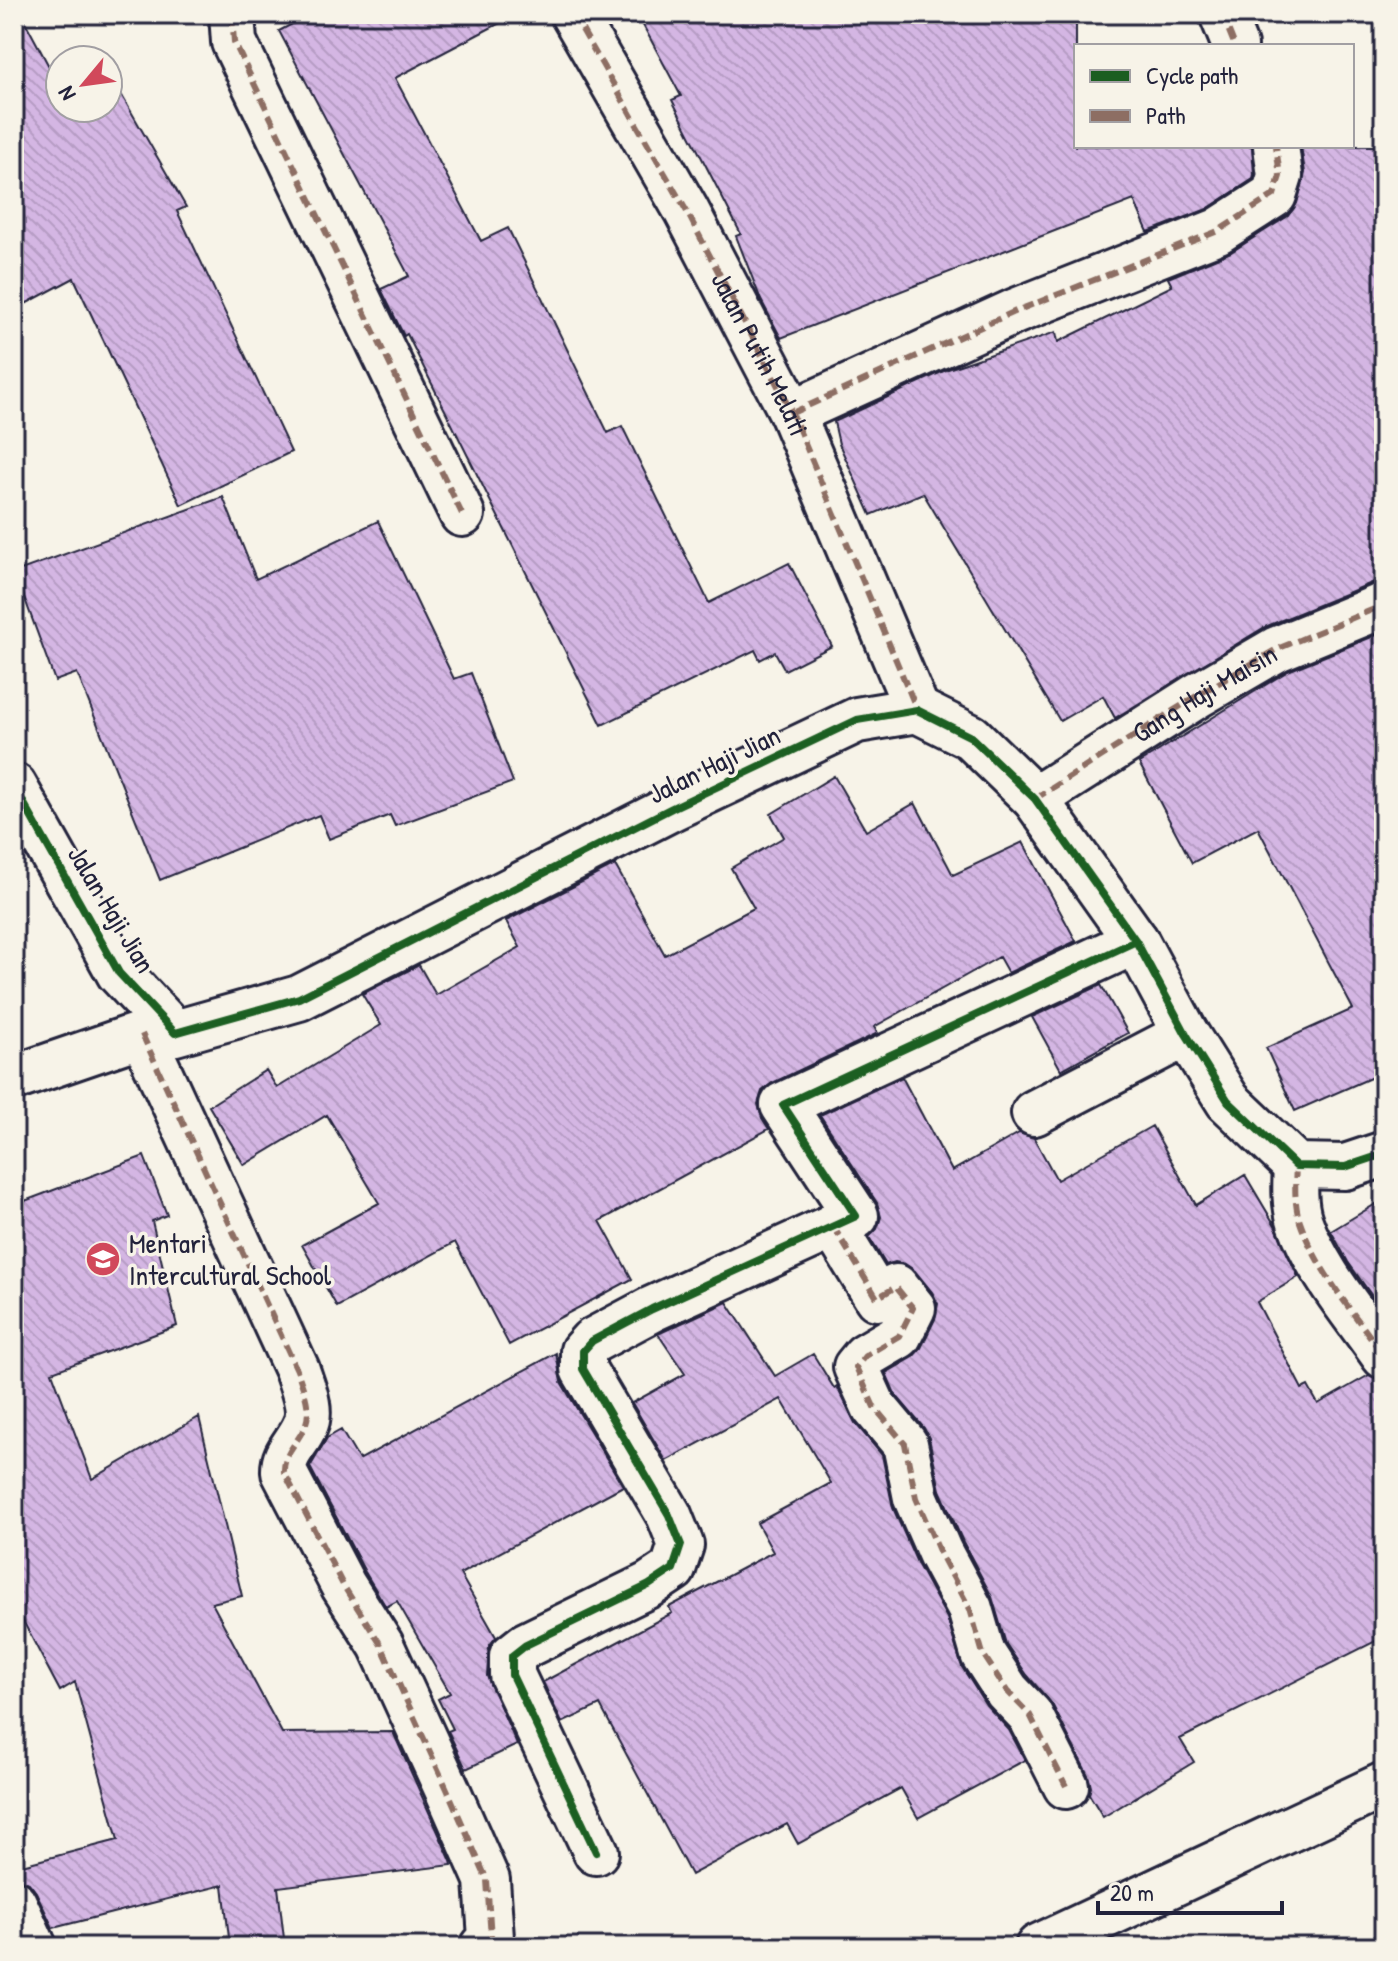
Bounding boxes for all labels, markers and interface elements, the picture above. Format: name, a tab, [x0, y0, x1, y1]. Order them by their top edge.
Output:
north arrow	[44, 44, 124, 124]
legend	[1074, 44, 1354, 148]
text: Cycle path	[1146, 59, 1238, 91]
text: N	[50, 81, 82, 106]
text: Path	[1146, 99, 1185, 131]
street label: Jalan Putih Melati	[702, 265, 818, 441]
street label: Gang Haji Maisin	[1125, 634, 1284, 751]
street label: Jalan Haji Jian	[642, 716, 786, 812]
street label: Jalan Haji Jian	[59, 838, 165, 980]
place label: Mentari Intercultural School	[129, 1224, 332, 1294]
school or university icon: Mentari Intercultural School	[84, 1240, 122, 1278]
scale bar	[1098, 1865, 1282, 1915]
text: 20 m	[1110, 1876, 1154, 1908]

